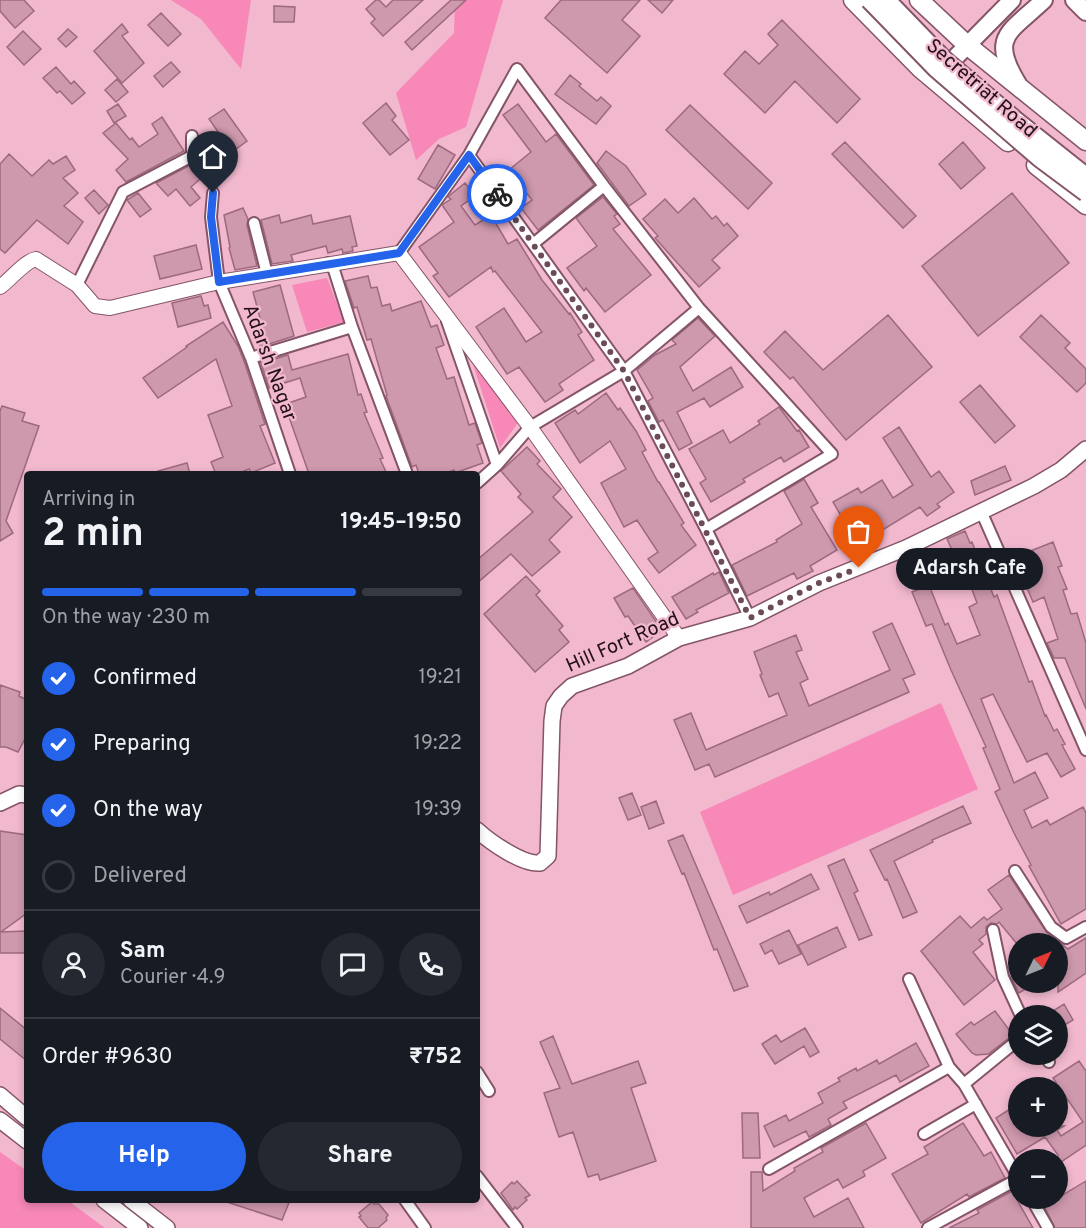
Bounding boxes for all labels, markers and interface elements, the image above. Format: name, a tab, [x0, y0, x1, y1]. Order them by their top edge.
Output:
street label: Secretriat Road	[920, 34, 1042, 144]
pin	[187, 131, 238, 193]
icon: home	[196, 140, 229, 173]
courier	[467, 164, 527, 224]
icon: bike	[481, 178, 514, 211]
street label: Adarsh Nagar	[236, 301, 302, 425]
text: Arriving in	[42, 487, 135, 513]
pin	[833, 506, 884, 568]
text: 19:45–19:50	[340, 509, 462, 536]
text: 2 min	[42, 511, 144, 560]
icon: bag	[842, 515, 875, 548]
callout: Adarsh Cafe	[895, 547, 1042, 589]
text: Adarsh Cafe	[913, 556, 1026, 582]
text: On the way · 230 m	[42, 605, 210, 631]
street label: Hill Fort Road	[562, 606, 684, 680]
icon: check	[42, 662, 75, 695]
text: Confirmed	[93, 665, 197, 692]
text: 19:21	[418, 665, 462, 691]
icon: check	[42, 728, 75, 761]
text: Preparing	[93, 731, 191, 758]
text: 19:22	[414, 731, 462, 757]
icon: check	[42, 794, 75, 827]
text: On the way	[93, 797, 203, 824]
text: 19:39	[415, 797, 462, 823]
text: Delivered	[93, 863, 187, 890]
button: person	[42, 933, 105, 996]
button: chat	[321, 933, 384, 996]
button: phone	[399, 933, 462, 996]
north arrow	[1008, 933, 1068, 993]
map controls	[1008, 933, 1068, 1209]
text: Sam	[120, 938, 165, 965]
text: Courier · 4.9	[120, 965, 225, 991]
button: layers	[1008, 1005, 1068, 1065]
text: Order #9630	[42, 1044, 173, 1071]
text: ₹752	[409, 1044, 462, 1071]
button: +	[1008, 1077, 1068, 1137]
button: Help	[42, 1122, 246, 1191]
button: Share	[258, 1122, 462, 1191]
button: −	[1008, 1149, 1068, 1209]

